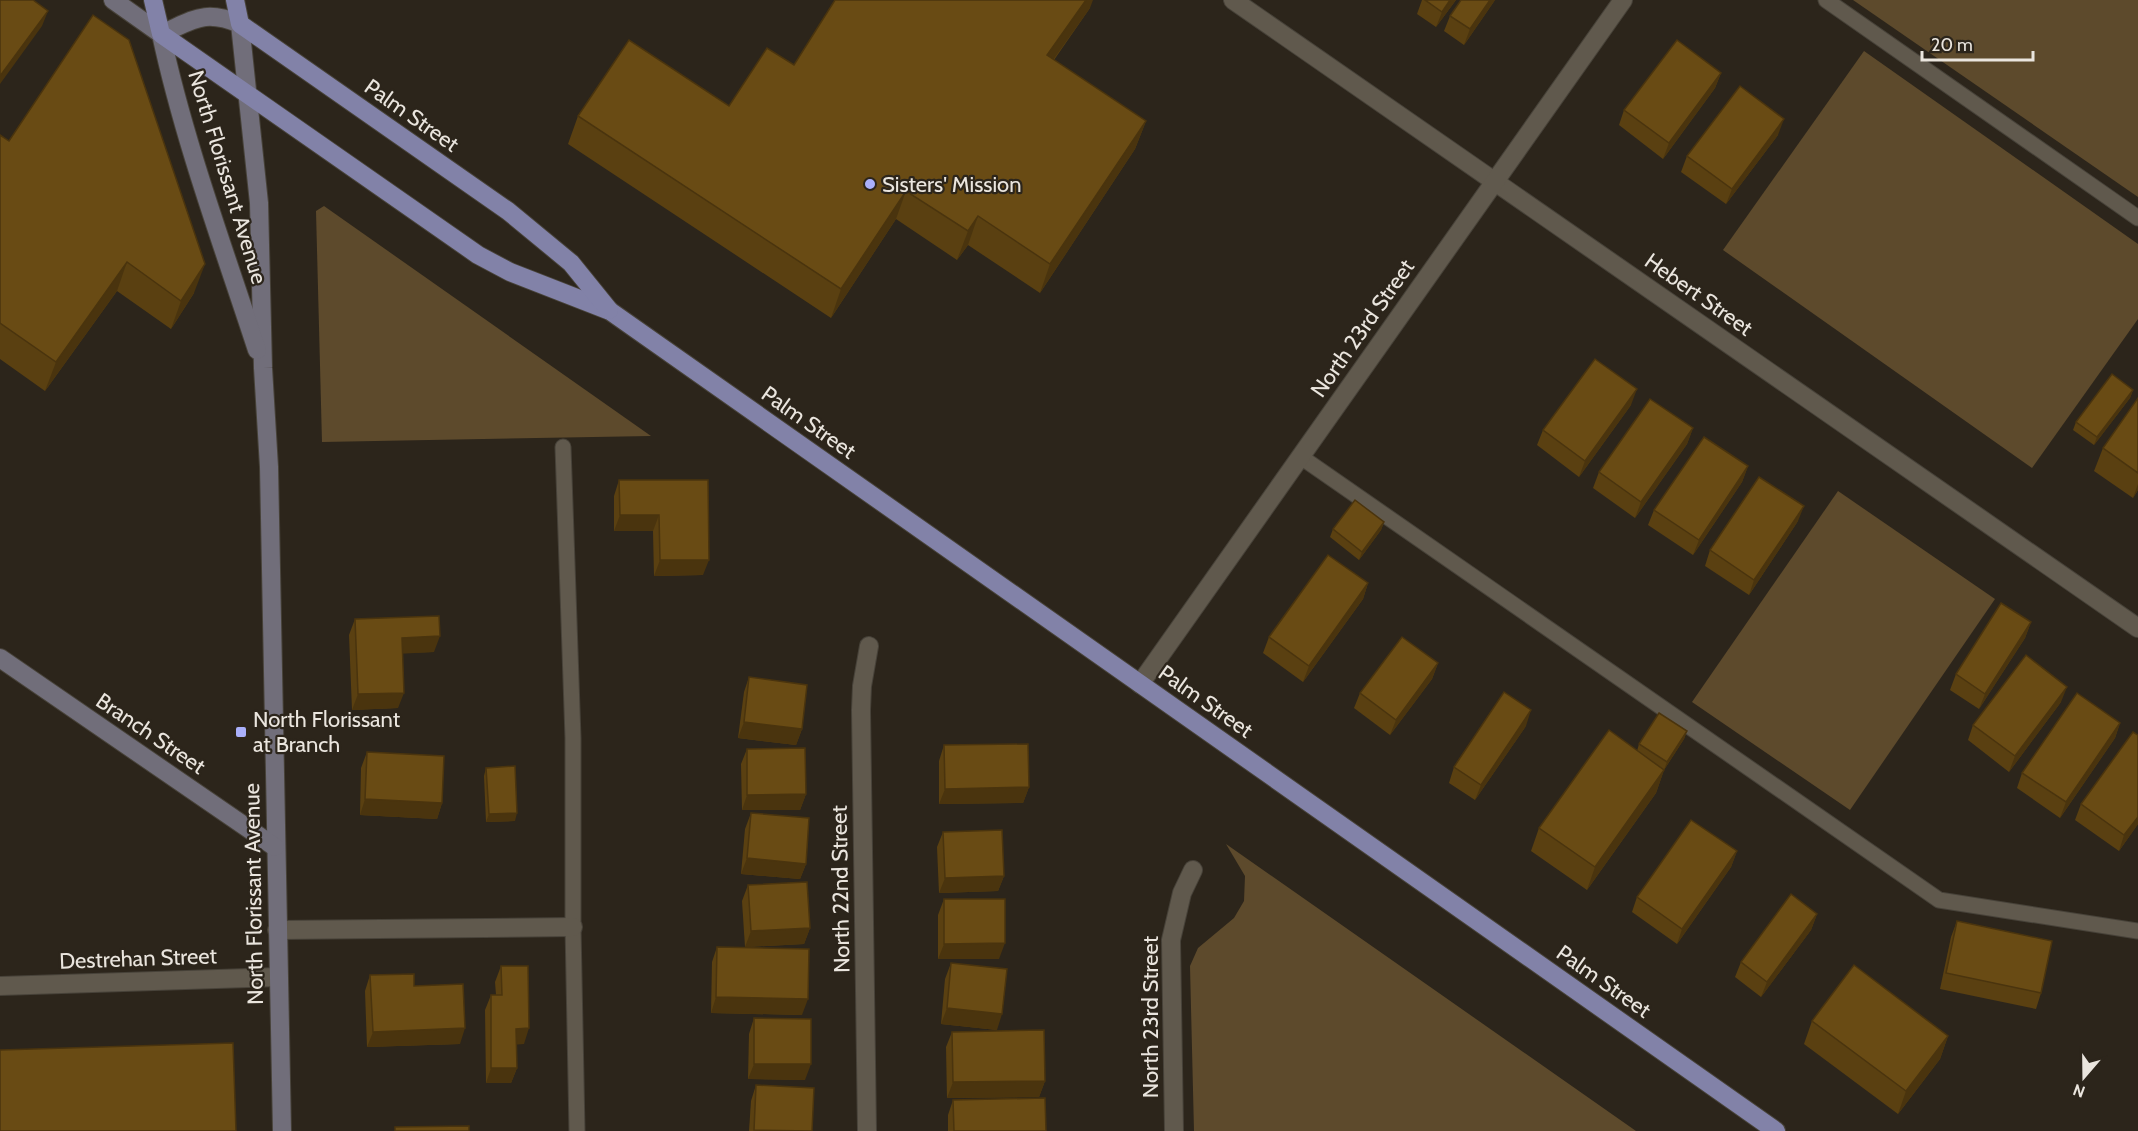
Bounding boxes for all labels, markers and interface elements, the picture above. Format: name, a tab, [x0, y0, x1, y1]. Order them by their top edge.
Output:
scale bar	[1922, 24, 2033, 62]
text: 20 m	[1931, 34, 1973, 56]
street label: North Florissant Avenue	[182, 67, 273, 287]
street label: Palm Street	[359, 73, 465, 158]
place label: Sisters' Mission	[882, 171, 1021, 198]
marker: Sisters' Mission	[863, 177, 877, 191]
street label: Hebert Street	[1639, 247, 1758, 342]
street label: North 23rd Street	[1305, 254, 1420, 403]
street label: Palm Street	[756, 380, 862, 465]
street label: Palm Street	[1153, 659, 1259, 744]
street label: Branch Street	[91, 687, 211, 780]
place label: North Florissant at Branch	[253, 706, 401, 758]
marker: North Florissant at Branch	[234, 725, 248, 739]
street label: North Florissant Avenue	[238, 783, 269, 1005]
street label: North 22nd Street	[826, 804, 855, 973]
street label: North 23rd Street	[1137, 935, 1164, 1098]
street label: Palm Street	[1551, 939, 1657, 1024]
street label: Destrehan Street	[59, 942, 218, 975]
north arrow	[2054, 1047, 2114, 1107]
text: N	[2070, 1080, 2088, 1101]

